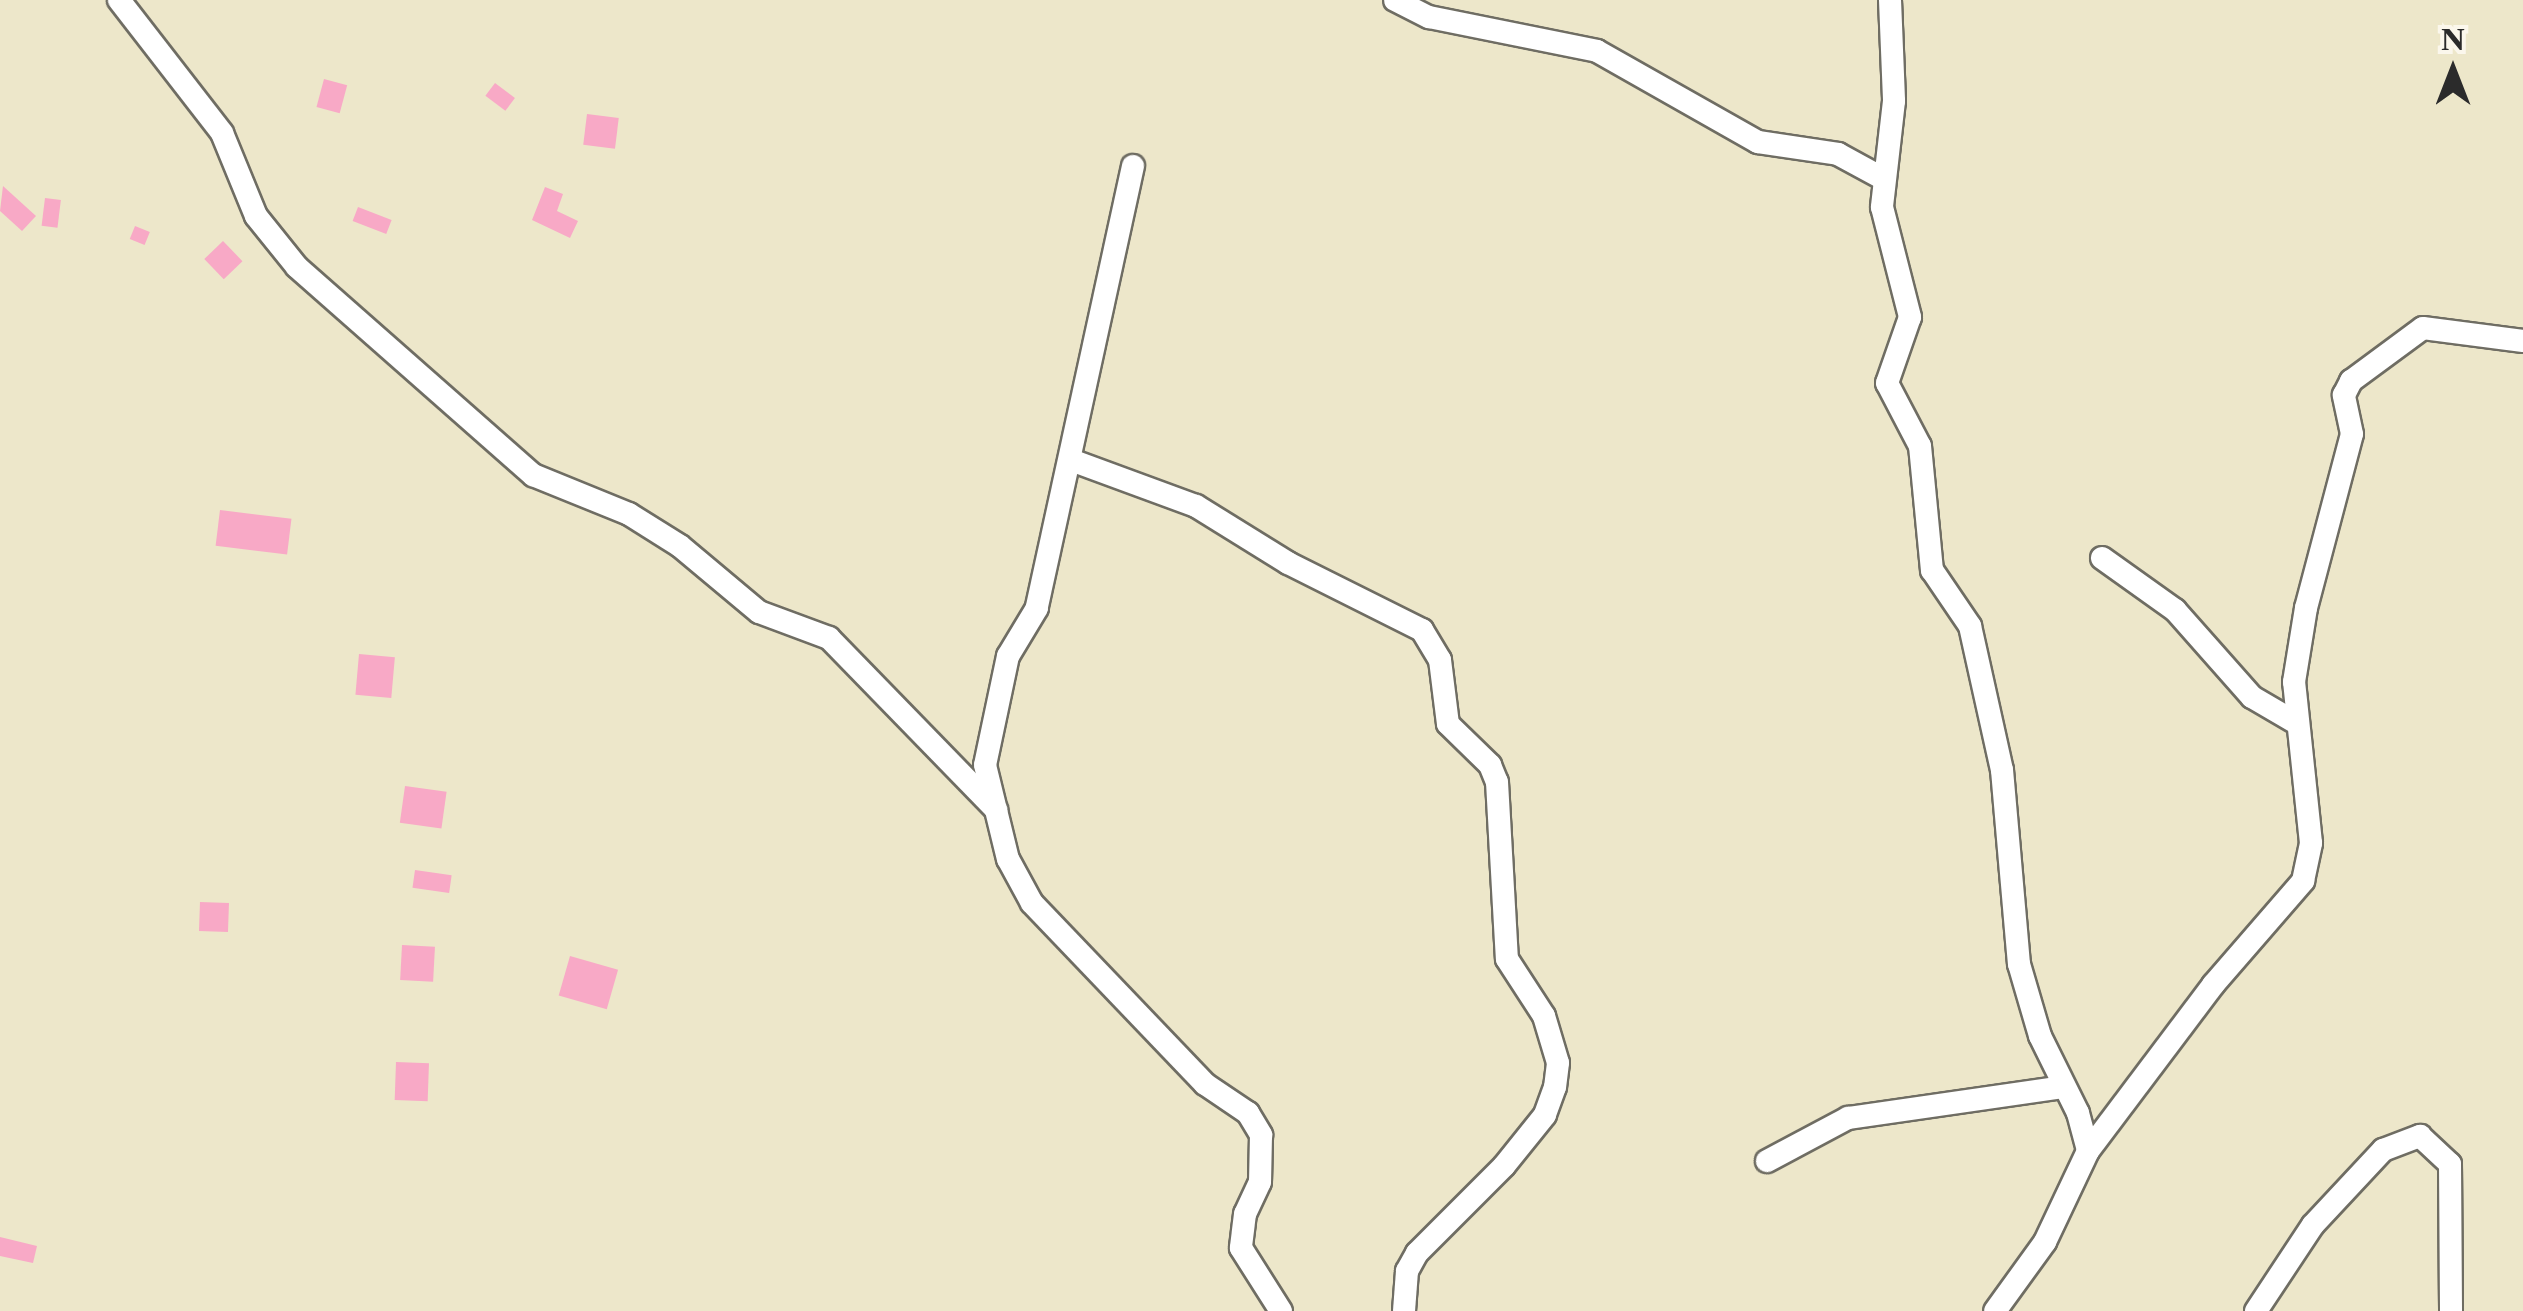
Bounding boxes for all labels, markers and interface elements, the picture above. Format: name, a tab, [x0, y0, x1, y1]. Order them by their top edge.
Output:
north arrow	[2403, 20, 2503, 120]
text: N	[2441, 23, 2465, 57]

